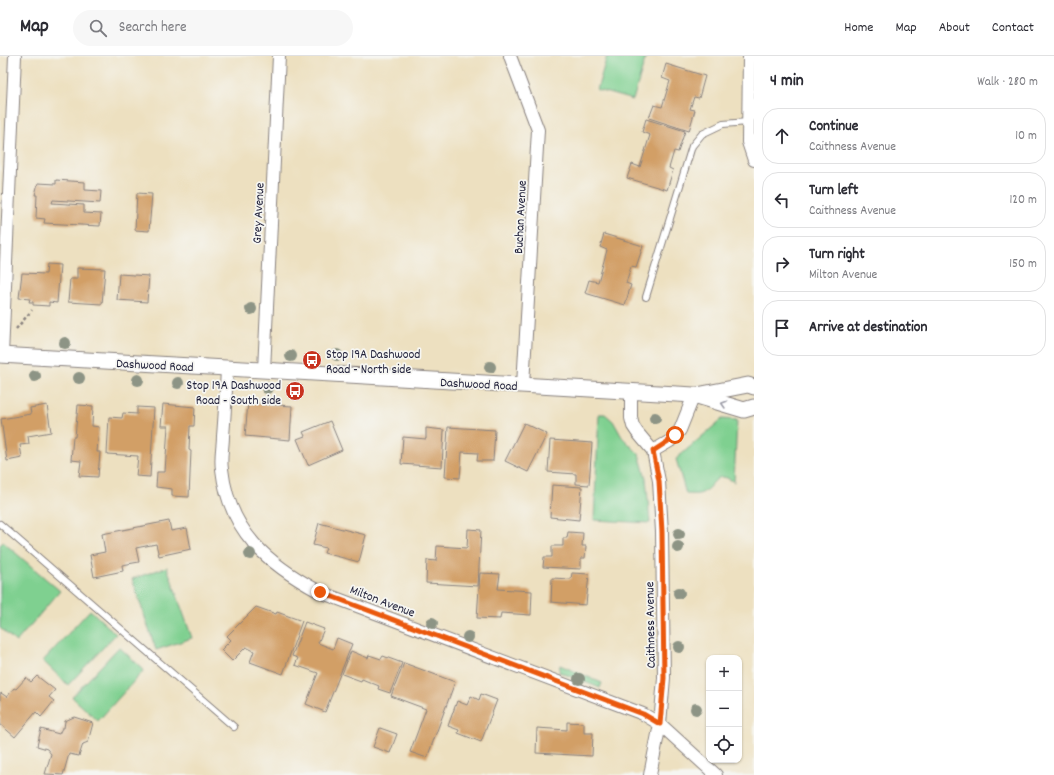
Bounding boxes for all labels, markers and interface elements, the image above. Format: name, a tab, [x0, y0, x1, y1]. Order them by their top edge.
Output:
search box	[73, 10, 353, 46]
text: Map	[20, 14, 49, 41]
icon: search	[87, 17, 109, 39]
text: Search here	[119, 17, 187, 39]
text: Home	[844, 18, 873, 38]
text: Map	[895, 18, 917, 38]
text: About	[939, 18, 970, 38]
text: Contact	[992, 18, 1034, 38]
text: 4 min	[770, 70, 804, 94]
text: Walk · 280 m	[977, 73, 1038, 92]
text: Continue	[809, 116, 858, 138]
icon: ahead	[771, 125, 793, 147]
text: 10 m	[1015, 127, 1037, 146]
text: Caithness Avenue	[809, 138, 896, 157]
street label: Buchan Avenue	[510, 180, 533, 254]
text: Turn left	[809, 180, 858, 202]
street label: Grey Avenue	[248, 182, 271, 244]
icon: left	[771, 189, 793, 211]
text: 120 m	[1009, 191, 1037, 210]
text: Caithness Avenue	[809, 202, 896, 221]
text: Turn right	[809, 244, 865, 266]
icon: right	[771, 253, 793, 275]
text: 150 m	[1009, 255, 1037, 274]
text: Milton Avenue	[809, 266, 877, 285]
icon: arrive	[771, 317, 793, 339]
text: Arrive at destination	[809, 317, 927, 339]
place label: Stop 19A Dashwood Road - North side	[326, 346, 420, 380]
bus stop icon: Stop 19A Dashwood Road - North side	[301, 349, 323, 371]
street label: Dashwood Road	[116, 355, 194, 378]
street label: Dashwood Road	[440, 374, 518, 397]
place label: Stop 19A Dashwood Road - South side	[187, 377, 281, 411]
bus stop icon: Stop 19A Dashwood Road - South side	[284, 380, 306, 402]
one-way arrow	[721, 400, 728, 409]
route start	[666, 426, 684, 444]
street label: Milton Avenue	[347, 581, 418, 624]
street label: Caithness Avenue	[641, 581, 662, 669]
route end	[311, 583, 329, 601]
map controls	[706, 655, 742, 763]
button: +	[706, 655, 742, 691]
button: −	[706, 691, 742, 727]
button: locate	[706, 727, 742, 763]

